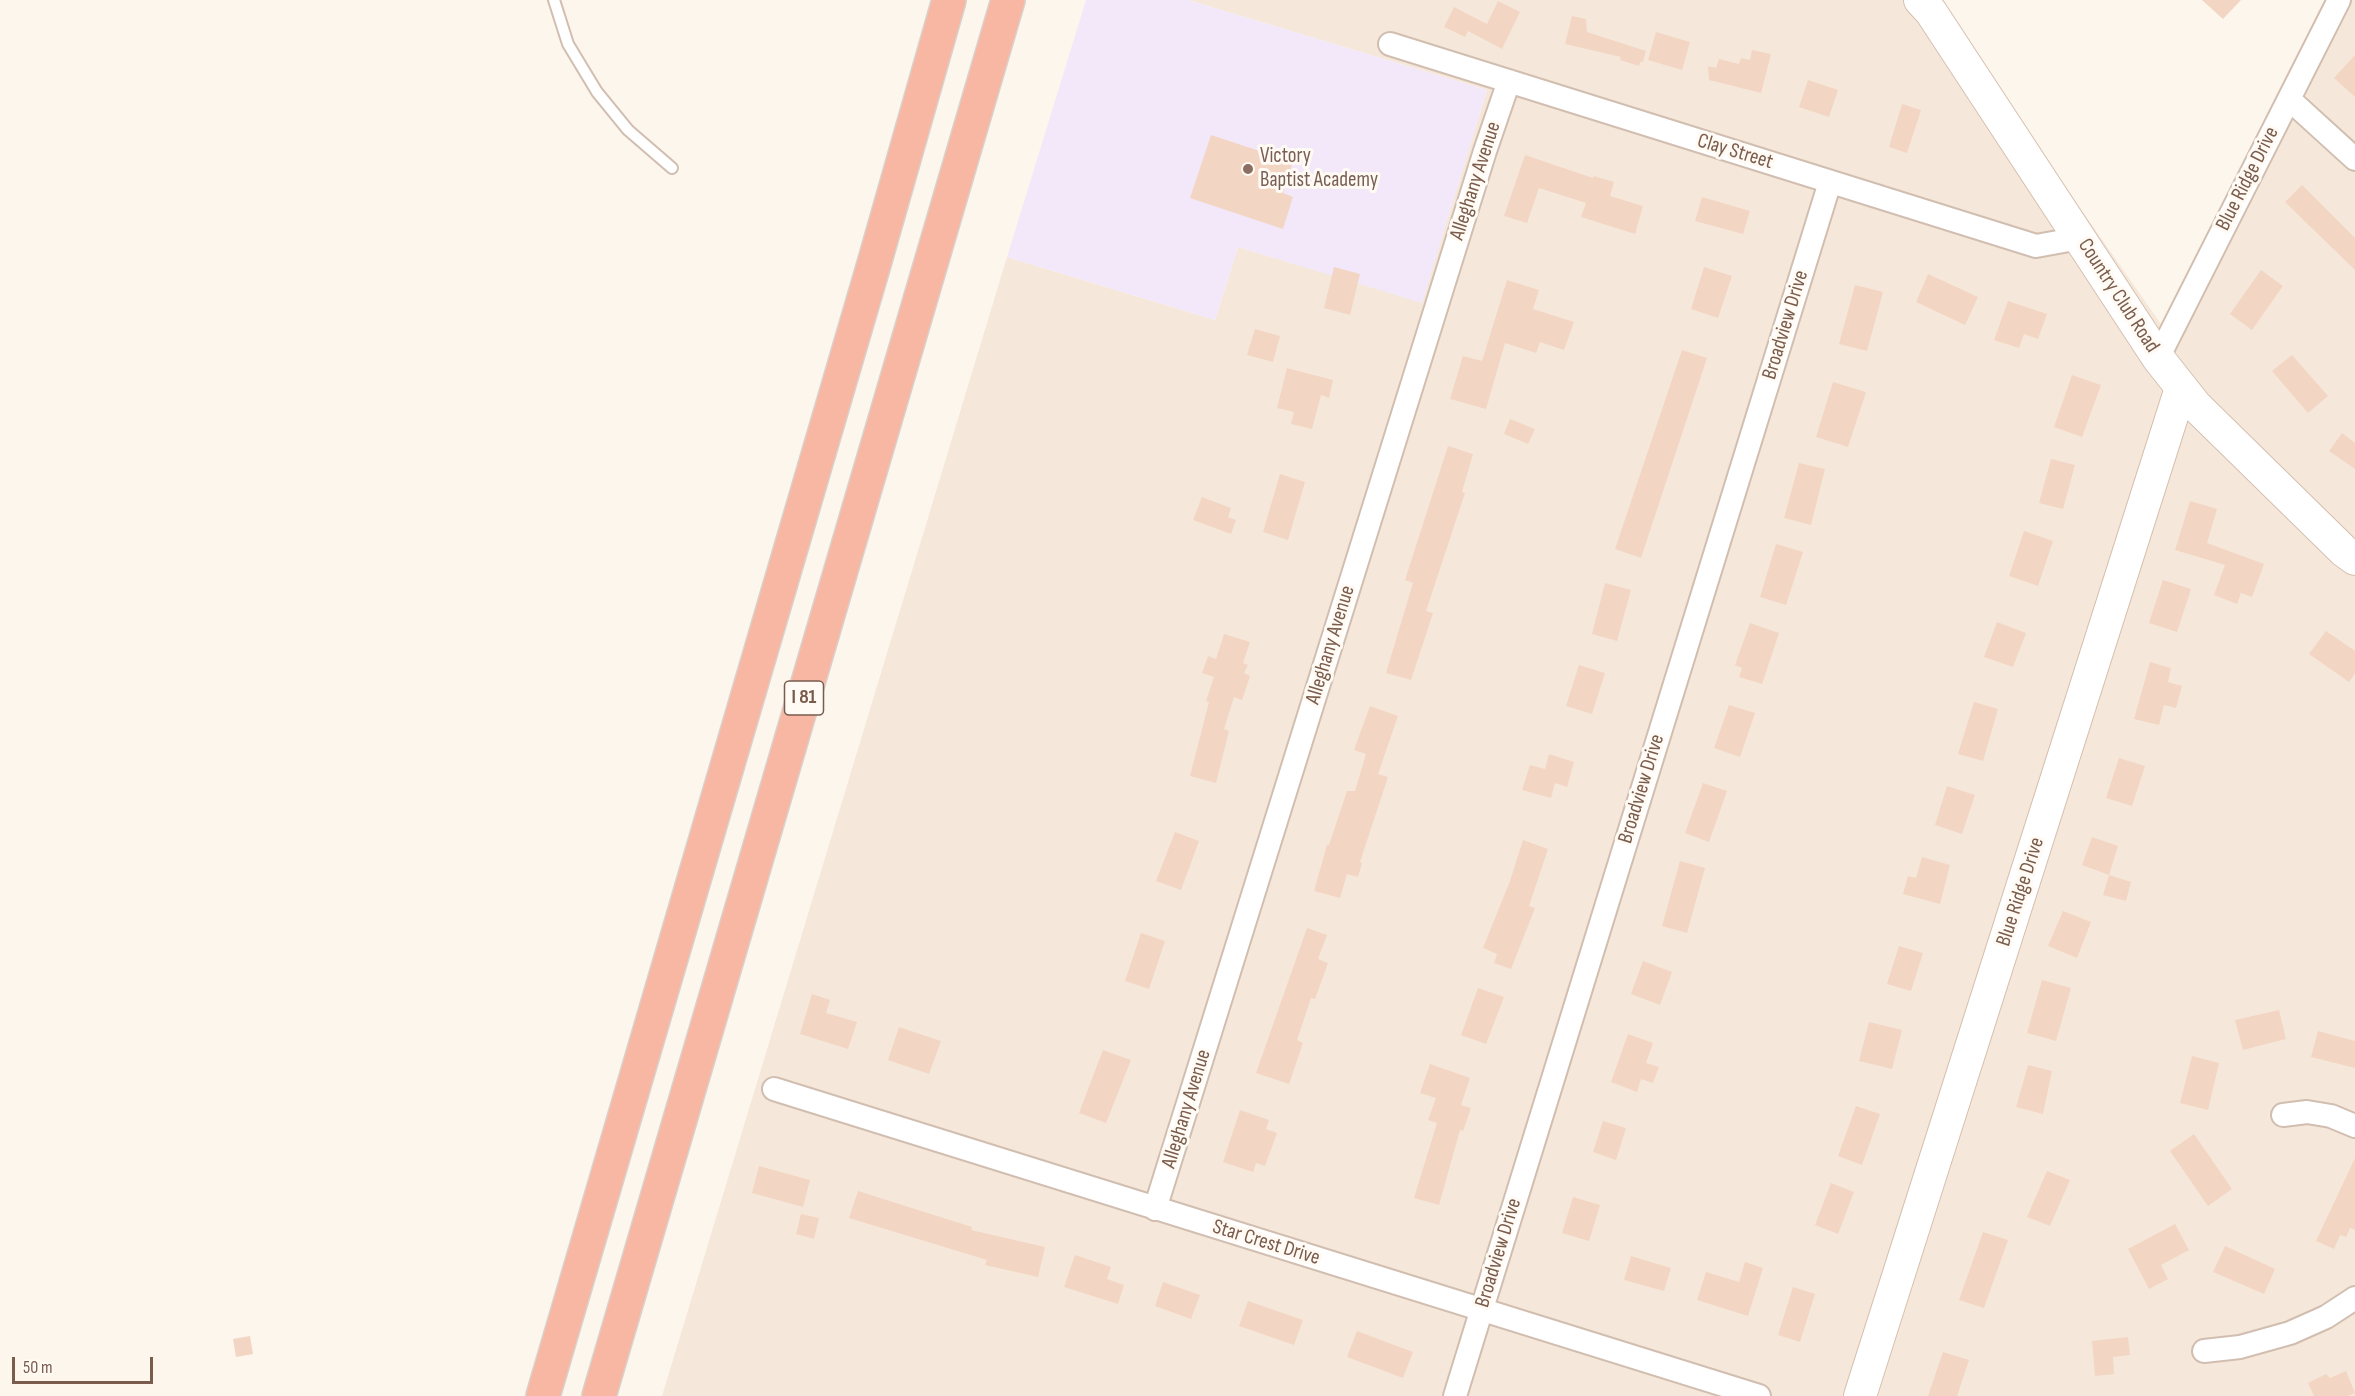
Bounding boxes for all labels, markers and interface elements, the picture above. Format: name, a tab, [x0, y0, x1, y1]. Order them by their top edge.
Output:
street label: Alleghany Avenue	[1445, 119, 1507, 243]
street label: Blue Ridge Drive	[2211, 123, 2285, 235]
street label: Clay Street	[1694, 129, 1776, 175]
place label: Victory Baptist Academy	[1260, 144, 1378, 194]
marker: Victory Baptist Academy	[1241, 162, 1255, 176]
street label: Country Club Road	[2072, 234, 2164, 358]
street label: Broadview Drive	[1757, 267, 1815, 383]
street label: Alleghany Avenue	[1301, 583, 1361, 707]
road number: I 81	[784, 681, 824, 715]
street label: Broadview Drive	[1613, 731, 1671, 847]
street label: Blue Ridge Drive	[1992, 834, 2050, 950]
street label: Alleghany Avenue	[1157, 1047, 1217, 1171]
street label: Broadview Drive	[1470, 1195, 1528, 1311]
street label: Star Crest Drive	[1209, 1215, 1323, 1271]
scale bar	[15, 1345, 156, 1383]
text: 50 m	[23, 1357, 53, 1378]

